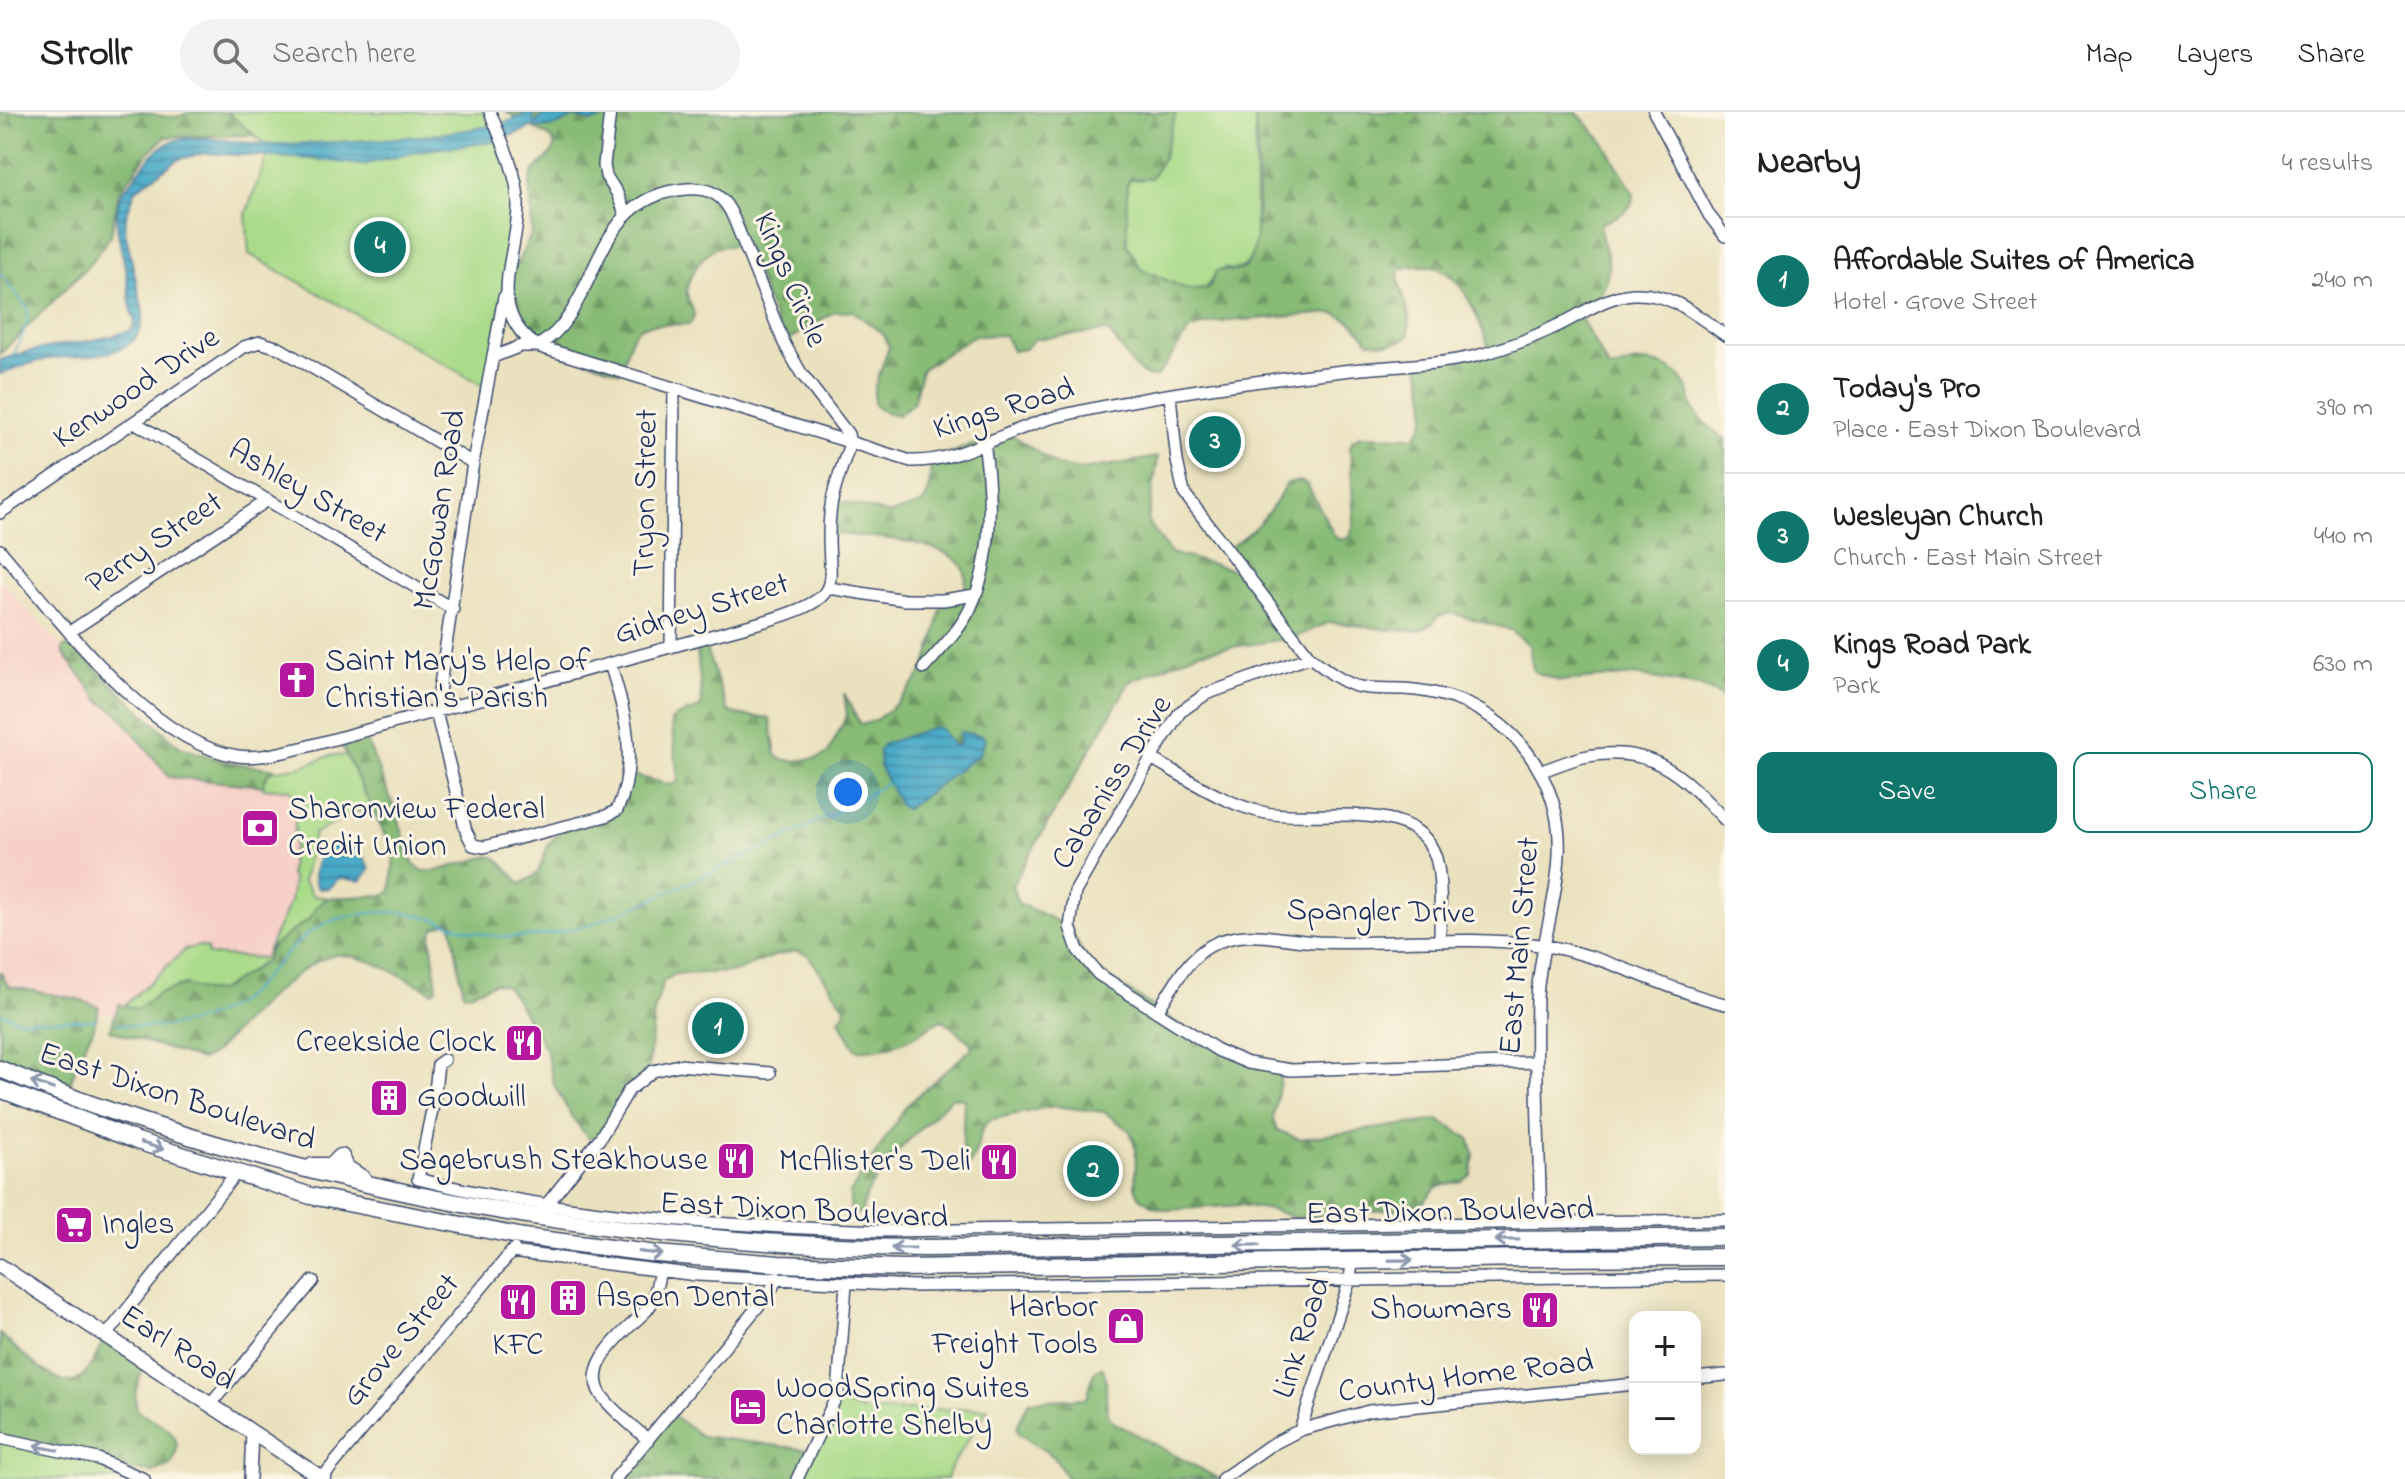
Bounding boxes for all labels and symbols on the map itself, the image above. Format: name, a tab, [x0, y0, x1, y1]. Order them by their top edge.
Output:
street label: Kings Circle	[739, 205, 839, 356]
pin: 4	[354, 217, 406, 277]
street label: Kenwood Drive	[44, 315, 230, 462]
street label: Kings Road	[928, 366, 1080, 454]
street label: McGowan Road	[402, 407, 480, 613]
street label: Tryon Street	[622, 408, 672, 577]
pin: 3	[1189, 412, 1241, 472]
street label: Ashley Street	[218, 428, 396, 558]
street label: Perry Street	[77, 480, 234, 607]
street label: Gidney Street	[609, 561, 795, 659]
place label: Saint Mary's Help of Christian's Parish	[325, 639, 590, 723]
church icon: Saint Mary's Help of Christian's Parish	[276, 659, 318, 701]
street label: Cabaniss Drive	[1041, 686, 1186, 879]
your location	[828, 772, 868, 812]
place label: Sharonview Federal Credit Union	[288, 787, 545, 871]
bank icon: Sharonview Federal Credit Union	[239, 807, 281, 849]
street label: East Main Street	[1488, 835, 1554, 1057]
street label: Spangler Drive	[1286, 888, 1476, 938]
pin: 1	[692, 998, 744, 1058]
place label: Creekside Clock	[296, 1020, 497, 1067]
restaurant icon: Creekside Clock	[503, 1022, 545, 1064]
street label: East Dixon Boulevard	[33, 1031, 321, 1165]
place label: Goodwill	[417, 1075, 526, 1122]
one-way arrow	[30, 1077, 55, 1091]
building icon: Goodwill	[368, 1077, 410, 1119]
place label: Sagebrush Steakhouse	[399, 1138, 709, 1185]
one-way arrow	[138, 1139, 164, 1154]
place label: McAlister's Deli	[779, 1139, 971, 1186]
restaurant icon: Sagebrush Steakhouse	[715, 1140, 757, 1182]
restaurant icon: McAlister's Deli	[978, 1141, 1020, 1183]
pin: 2	[1067, 1141, 1119, 1201]
street label: East Dixon Boulevard	[659, 1181, 949, 1243]
street label: East Dixon Boulevard	[1305, 1187, 1595, 1239]
place label: Ingles	[102, 1202, 174, 1249]
supermarket icon: Ingles	[53, 1204, 95, 1246]
one-way arrow	[1494, 1232, 1521, 1247]
one-way arrow	[1234, 1237, 1261, 1253]
one-way arrow	[890, 1240, 917, 1256]
one-way arrow	[637, 1246, 664, 1261]
one-way arrow	[1387, 1252, 1414, 1268]
street label: Grove Street	[332, 1263, 473, 1419]
street label: Link Road	[1261, 1271, 1345, 1405]
place label: Aspen Dental	[596, 1275, 775, 1322]
building icon: Aspen Dental	[547, 1277, 589, 1319]
restaurant icon: KFC	[497, 1281, 539, 1323]
place label: Harbor Freight Tools	[931, 1285, 1098, 1369]
place label: Showmars	[1370, 1287, 1512, 1334]
restaurant icon: Showmars	[1519, 1289, 1561, 1331]
street label: Earl Road	[110, 1294, 244, 1404]
shop icon: Harbor Freight Tools	[1105, 1305, 1147, 1347]
place label: KFC	[492, 1323, 544, 1370]
street label: County Home Road	[1336, 1339, 1596, 1417]
place label: WoodSpring Suites Charlotte Shelby	[776, 1366, 1030, 1450]
hotel icon: WoodSpring Suites Charlotte Shelby	[727, 1386, 769, 1428]
one-way arrow	[34, 1439, 60, 1454]

